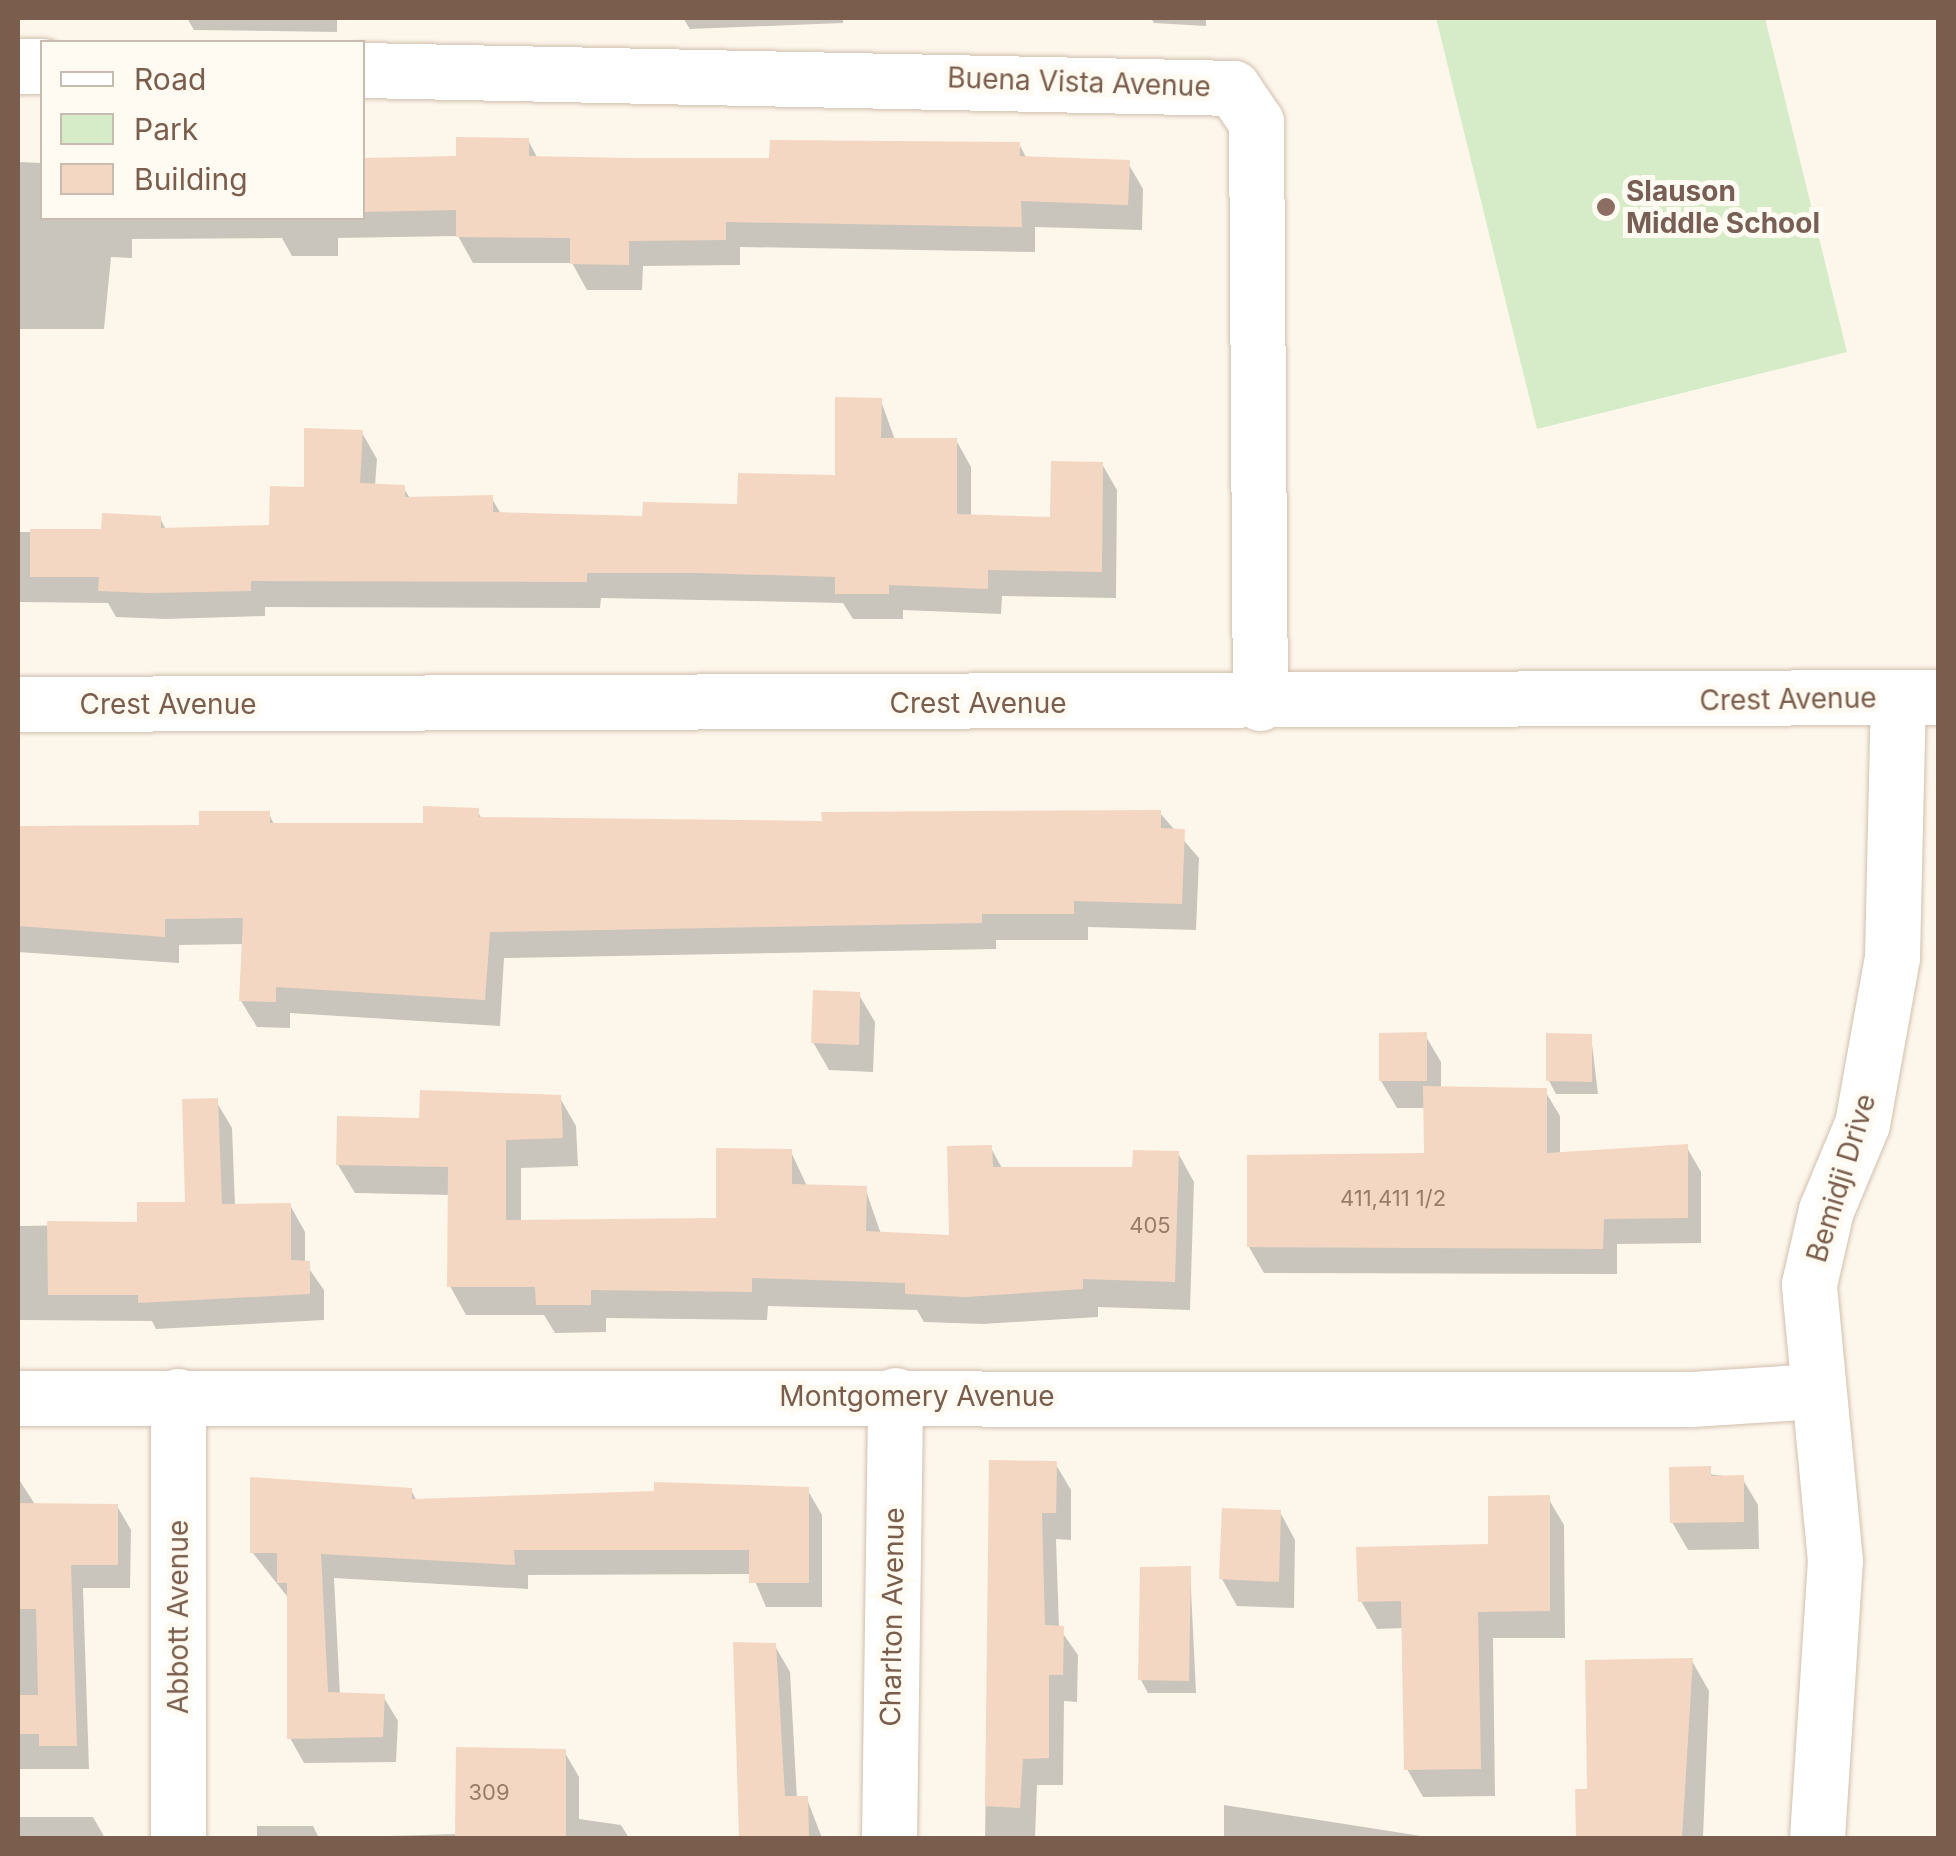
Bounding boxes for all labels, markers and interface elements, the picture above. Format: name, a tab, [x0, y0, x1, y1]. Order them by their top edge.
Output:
legend	[40, 40, 365, 220]
text: Road	[134, 61, 206, 97]
street label: Buena Vista Avenue	[947, 61, 1211, 103]
text: Park	[134, 111, 198, 147]
text: Building	[134, 161, 248, 197]
place label: Slauson Middle School	[1626, 174, 1820, 240]
marker: Slauson Middle School	[1595, 196, 1617, 218]
street label: Crest Avenue	[1699, 681, 1877, 717]
street label: Crest Avenue	[889, 686, 1067, 720]
street label: Crest Avenue	[79, 687, 257, 721]
street label: Bemidji Drive	[1799, 1090, 1883, 1266]
house number: 411,411 1/2	[1340, 1186, 1446, 1212]
house number: 405	[1129, 1213, 1171, 1239]
street label: Montgomery Avenue	[779, 1379, 1055, 1413]
street label: Charlton Avenue	[873, 1507, 911, 1727]
street label: Abbott Avenue	[161, 1520, 195, 1714]
house number: 309	[468, 1780, 510, 1806]

